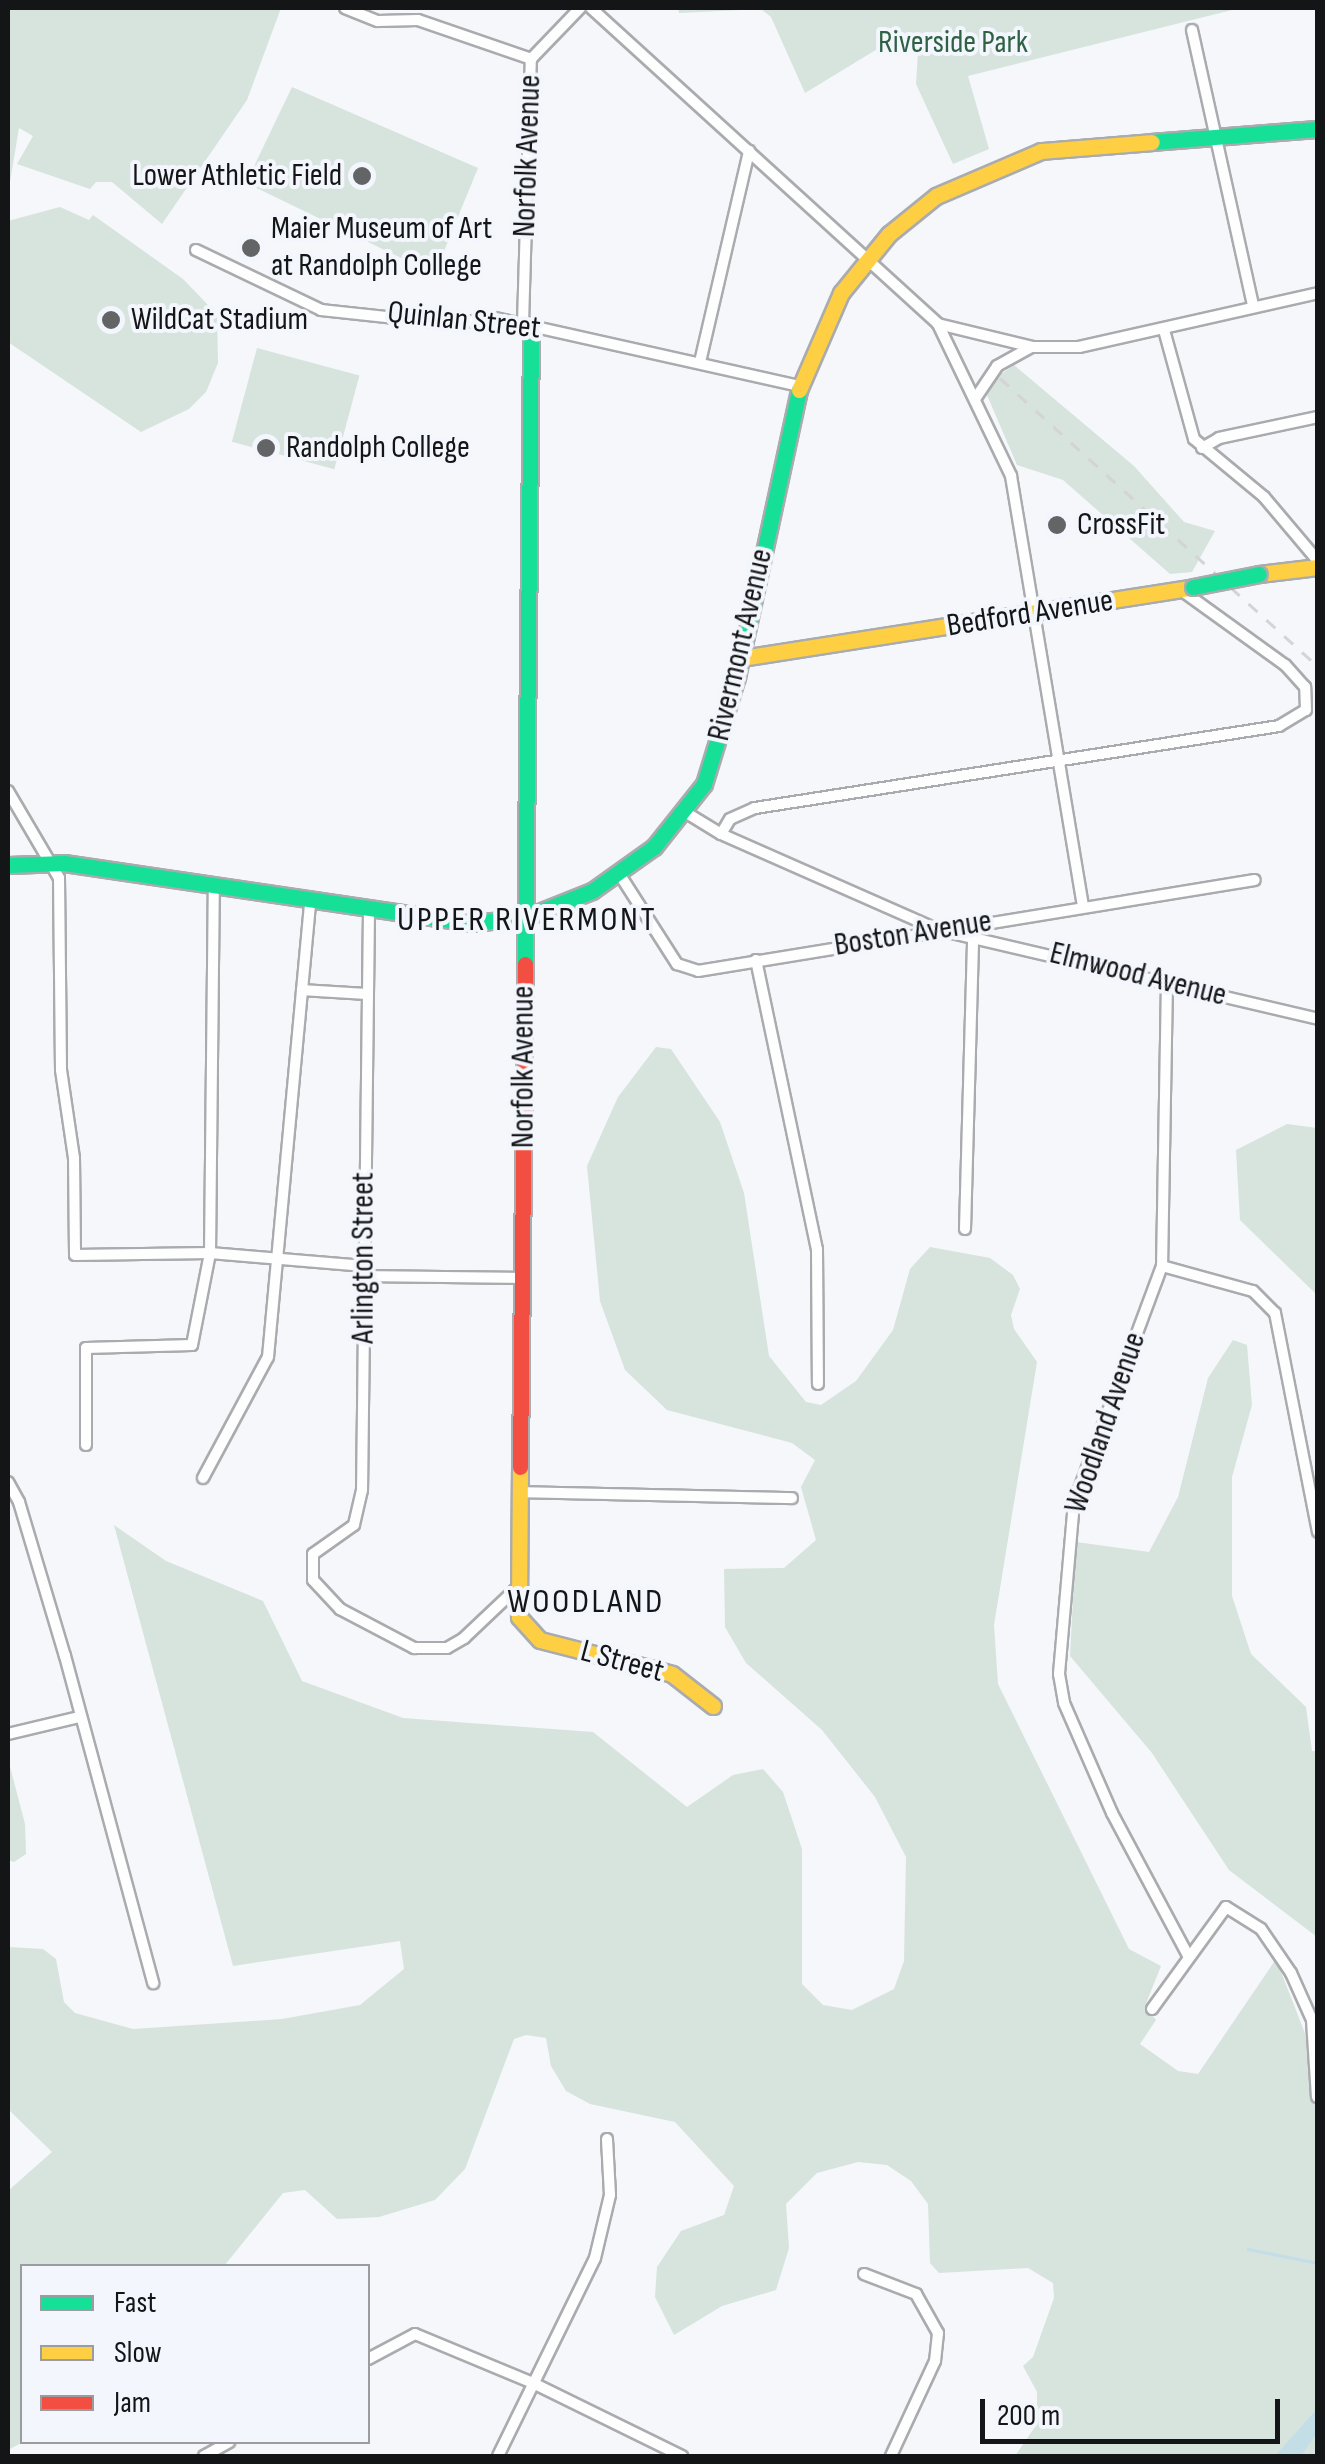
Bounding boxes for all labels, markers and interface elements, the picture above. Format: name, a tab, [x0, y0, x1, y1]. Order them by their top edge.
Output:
park label: Riverside Park	[878, 24, 1028, 62]
street label: Norfolk Avenue	[506, 74, 550, 238]
place label: Lower Athletic Field	[132, 157, 342, 195]
marker: Lower Athletic Field	[351, 165, 373, 187]
place label: Maier Museum of Art at Randolph College	[271, 211, 492, 286]
marker: Maier Museum of Art at Randolph College	[240, 237, 262, 259]
street label: Quinlan Street	[386, 294, 542, 348]
place label: WildCat Stadium	[131, 301, 308, 339]
marker: WildCat Stadium	[100, 309, 122, 331]
place label: Randolph College	[286, 429, 470, 467]
marker: Randolph College	[255, 437, 277, 459]
place label: CrossFit	[1077, 506, 1165, 544]
marker: CrossFit	[1046, 514, 1068, 536]
street label: Rivermont Avenue	[700, 545, 782, 745]
street label: Bedford Avenue	[944, 582, 1116, 646]
district label: UPPER RIVERMONT	[397, 899, 657, 941]
street label: Boston Avenue	[832, 903, 994, 965]
street label: Elmwood Avenue	[1046, 935, 1230, 1015]
street label: Norfolk Avenue	[505, 986, 543, 1148]
street label: Arlington Street	[345, 1172, 383, 1344]
street label: Woodland Avenue	[1057, 1327, 1155, 1519]
district label: WOODLAND	[507, 1581, 665, 1623]
street label: L Street	[576, 1633, 668, 1691]
legend	[20, 2264, 370, 2444]
text: Fast	[114, 2285, 156, 2321]
text: Slow	[114, 2335, 162, 2371]
scale bar	[985, 2379, 1285, 2441]
text: Jam	[114, 2385, 151, 2421]
text: 200 m	[997, 2398, 1060, 2434]

